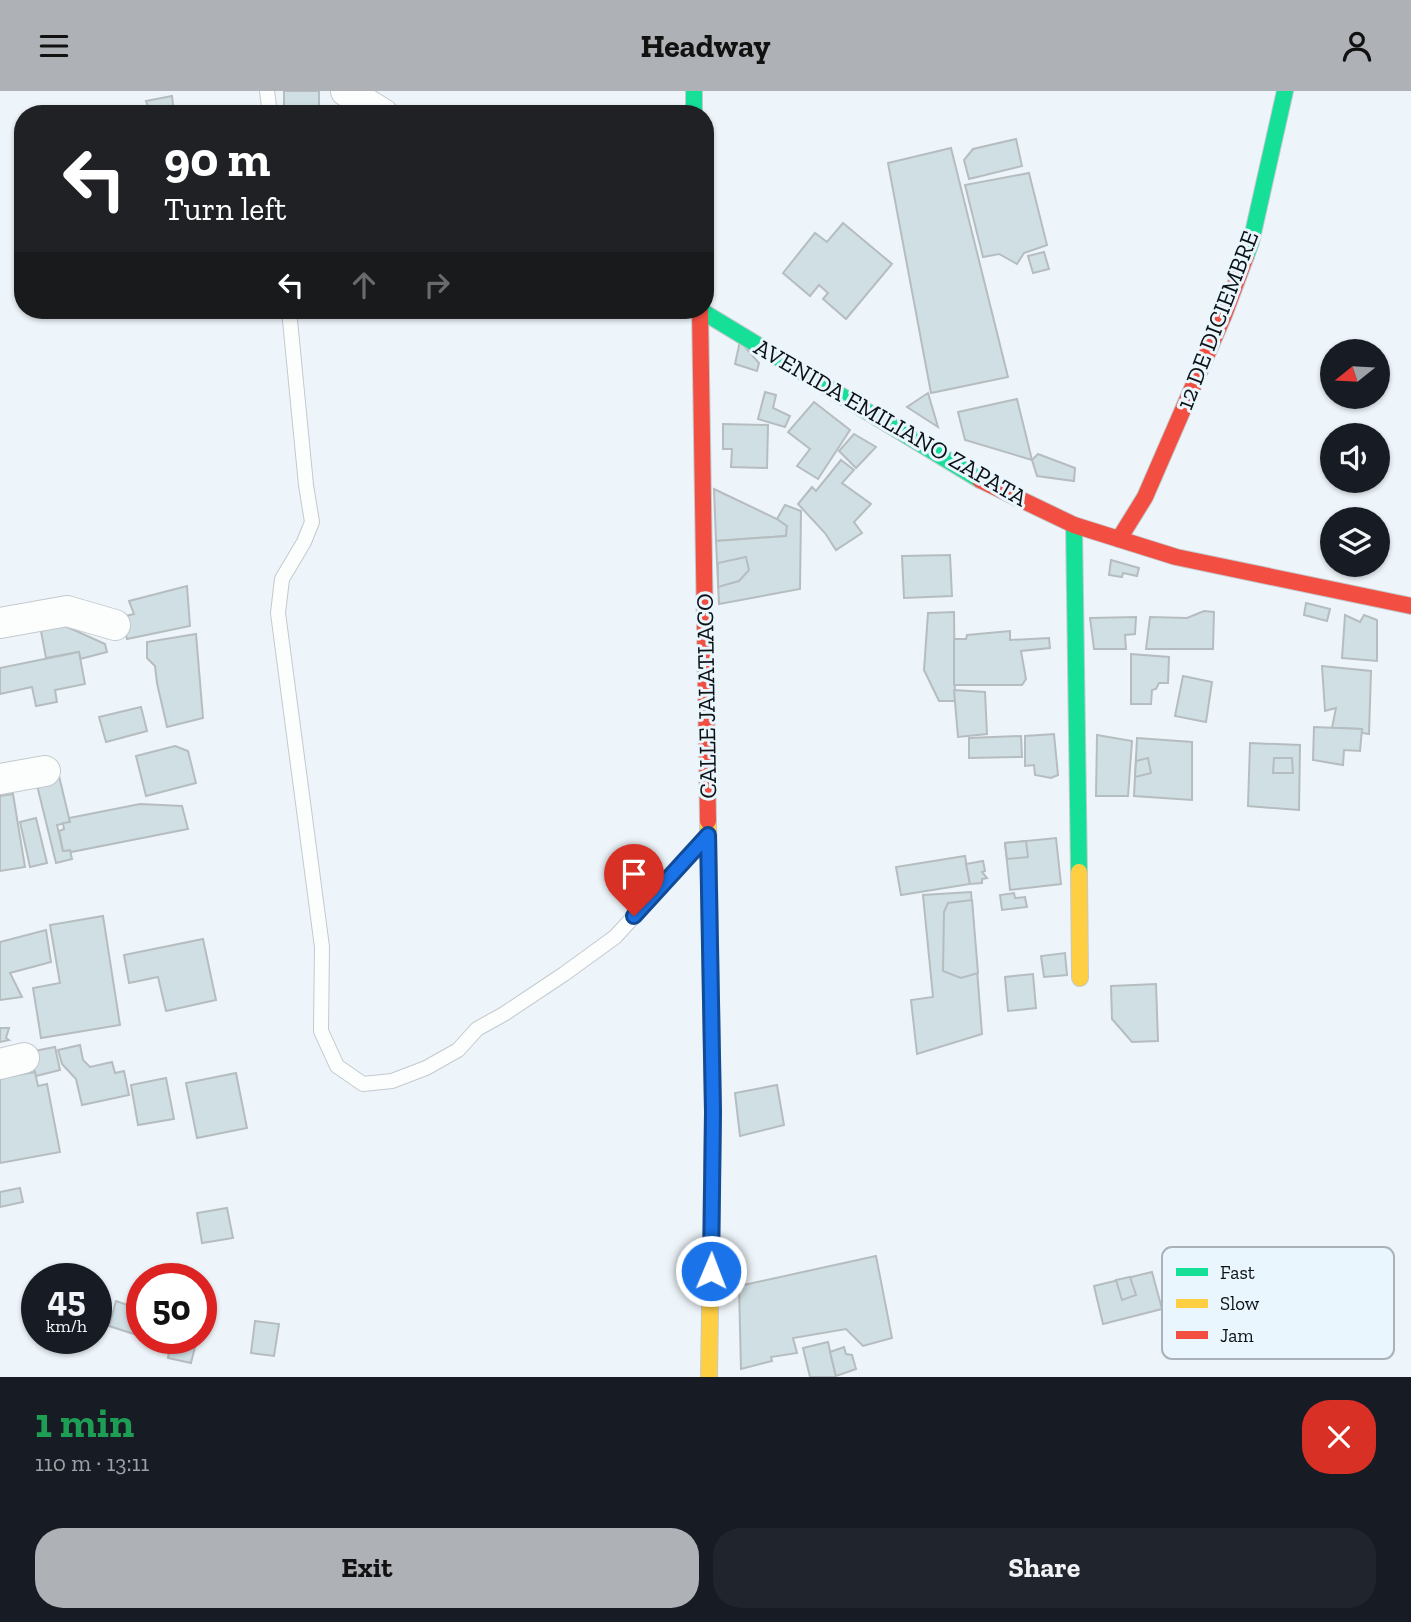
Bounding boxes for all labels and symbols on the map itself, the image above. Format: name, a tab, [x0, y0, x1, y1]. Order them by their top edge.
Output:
street label: 12 DE DICIEMBRE	[1170, 226, 1264, 414]
street label: AVENIDA EMILIANO ZAPATA	[749, 332, 1033, 512]
north arrow	[1320, 339, 1390, 409]
street label: CALLE JALATLACO	[690, 593, 722, 799]
pin	[604, 844, 664, 916]
position arrow	[674, 1234, 748, 1308]
legend	[1162, 1247, 1394, 1359]
text: Fast	[1220, 1261, 1255, 1284]
speed limit sign: 50	[126, 1263, 217, 1354]
text: Slow	[1220, 1292, 1260, 1315]
text: Jam	[1220, 1324, 1254, 1347]

